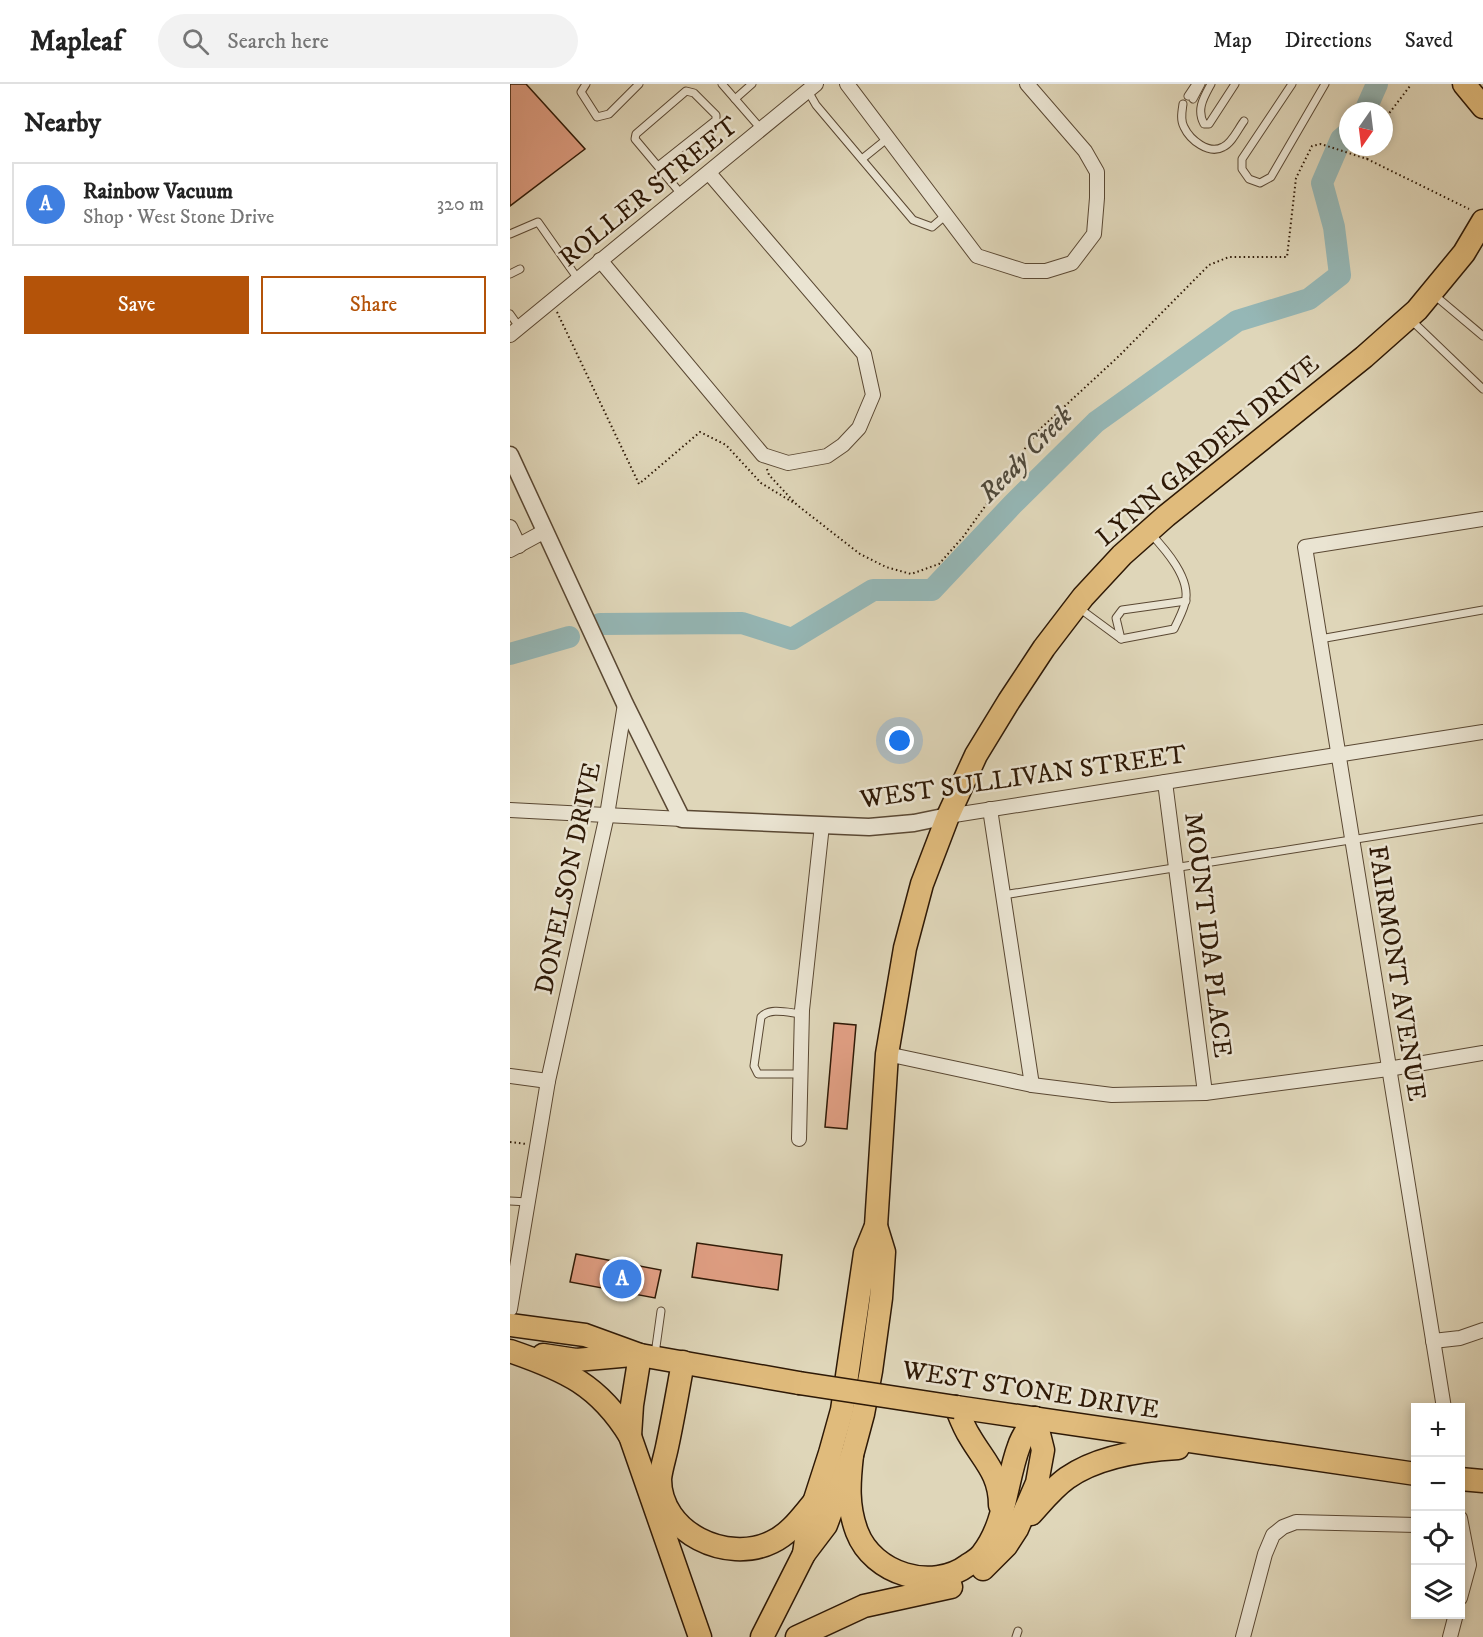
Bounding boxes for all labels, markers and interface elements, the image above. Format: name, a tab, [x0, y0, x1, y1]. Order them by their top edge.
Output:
search box	[158, 14, 578, 68]
text: Mapleaf	[30, 24, 122, 59]
icon: search	[179, 25, 212, 58]
text: Search here	[227, 28, 329, 55]
text: Map	[1213, 28, 1252, 54]
text: Directions	[1285, 28, 1372, 54]
text: Saved	[1405, 28, 1453, 54]
north arrow	[1339, 102, 1393, 156]
text: Nearby	[24, 107, 101, 140]
street label: ROLLER STREET	[553, 110, 745, 275]
text: Rainbow Vacuum	[83, 178, 233, 205]
text: A	[39, 192, 52, 217]
text: 320 m	[437, 192, 484, 217]
text: Shop · West Stone Drive	[83, 205, 274, 230]
button: Save	[24, 276, 249, 334]
button: Share	[261, 276, 486, 334]
street label: LYNN GARDEN DRIVE	[1090, 348, 1326, 554]
water label: Reedy Creek	[971, 399, 1081, 511]
your location	[885, 726, 914, 755]
street label: WEST SULLIVAN STREET	[857, 738, 1189, 817]
street label: DONELSON DRIVE	[528, 759, 609, 997]
street label: MOUNT IDA PLACE	[1176, 811, 1239, 1060]
street label: FAIRMONT AVENUE	[1360, 843, 1433, 1104]
pin: A	[602, 1256, 642, 1302]
street label: WEST STONE DRIVE	[899, 1354, 1162, 1427]
map controls	[1411, 1403, 1465, 1619]
button: +	[1411, 1403, 1465, 1457]
button: −	[1411, 1457, 1465, 1511]
button: locate	[1411, 1511, 1465, 1565]
button: layers	[1411, 1565, 1465, 1619]

